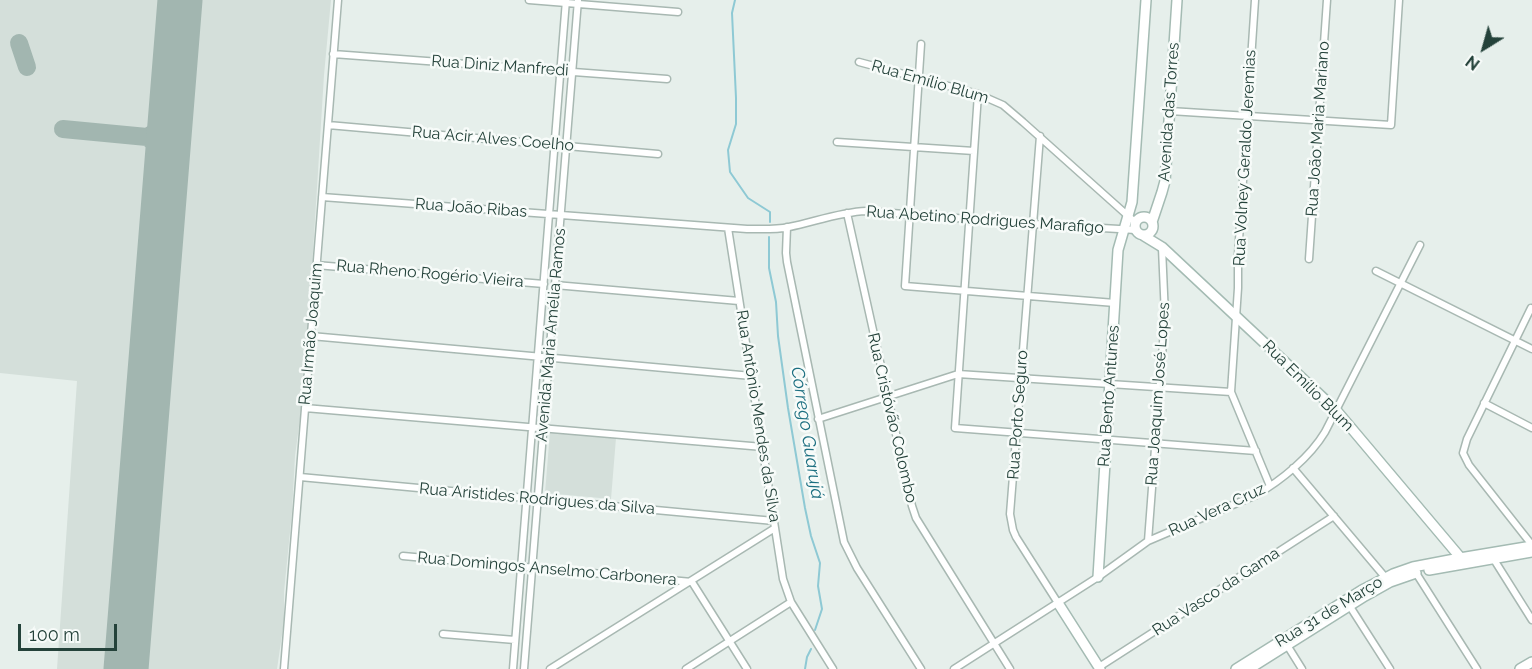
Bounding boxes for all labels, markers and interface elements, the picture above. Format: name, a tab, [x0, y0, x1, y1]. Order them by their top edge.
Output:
north arrow	[1454, 18, 1514, 78]
street label: Rua João Maria Mariano	[1302, 41, 1334, 217]
street label: Avenida das Torres	[1155, 42, 1183, 182]
street label: Rua Volney Geraldo Jeremias	[1230, 49, 1260, 267]
street label: Rua Diniz Manfredi	[431, 52, 569, 80]
text: N	[1462, 52, 1483, 74]
street label: Rua Emílio Blum	[869, 56, 991, 108]
street label: Rua Acir Alves Coelho	[411, 122, 575, 156]
street label: Rua João Ribas	[414, 195, 528, 221]
street label: Rua Abetino Rodrigues Marafigo	[866, 202, 1104, 238]
street label: Avenida Maria Amélia Ramos	[532, 227, 570, 443]
street label: Rua Rheno Rogério Vieira	[336, 256, 524, 292]
street label: Rua Irmão Joaquim	[295, 262, 327, 406]
street label: Rua Joaquim José Lopes	[1142, 302, 1174, 486]
street label: Rua Antônio Mendes da Silva	[732, 308, 784, 524]
street label: Rua Bento Antunes	[1094, 324, 1124, 468]
street label: Rua Cristóvão Colombo	[863, 331, 921, 505]
street label: Rua Emílio Blum	[1258, 336, 1358, 436]
street label: Rua Porto Seguro	[1004, 350, 1032, 480]
water label: Córrego Guarujá	[786, 365, 828, 501]
street label: Rua Aristides Rodrigues da Silva	[418, 479, 656, 519]
street label: Rua Vera Cruz	[1166, 479, 1268, 541]
street label: Rua Vasco da Gama	[1149, 544, 1283, 640]
street label: Rua Domingos Anselmo Carbonera	[417, 548, 677, 590]
street label: Rua 31 de Março	[1272, 572, 1386, 652]
scale bar	[21, 612, 120, 650]
text: 100 m	[29, 624, 80, 645]

